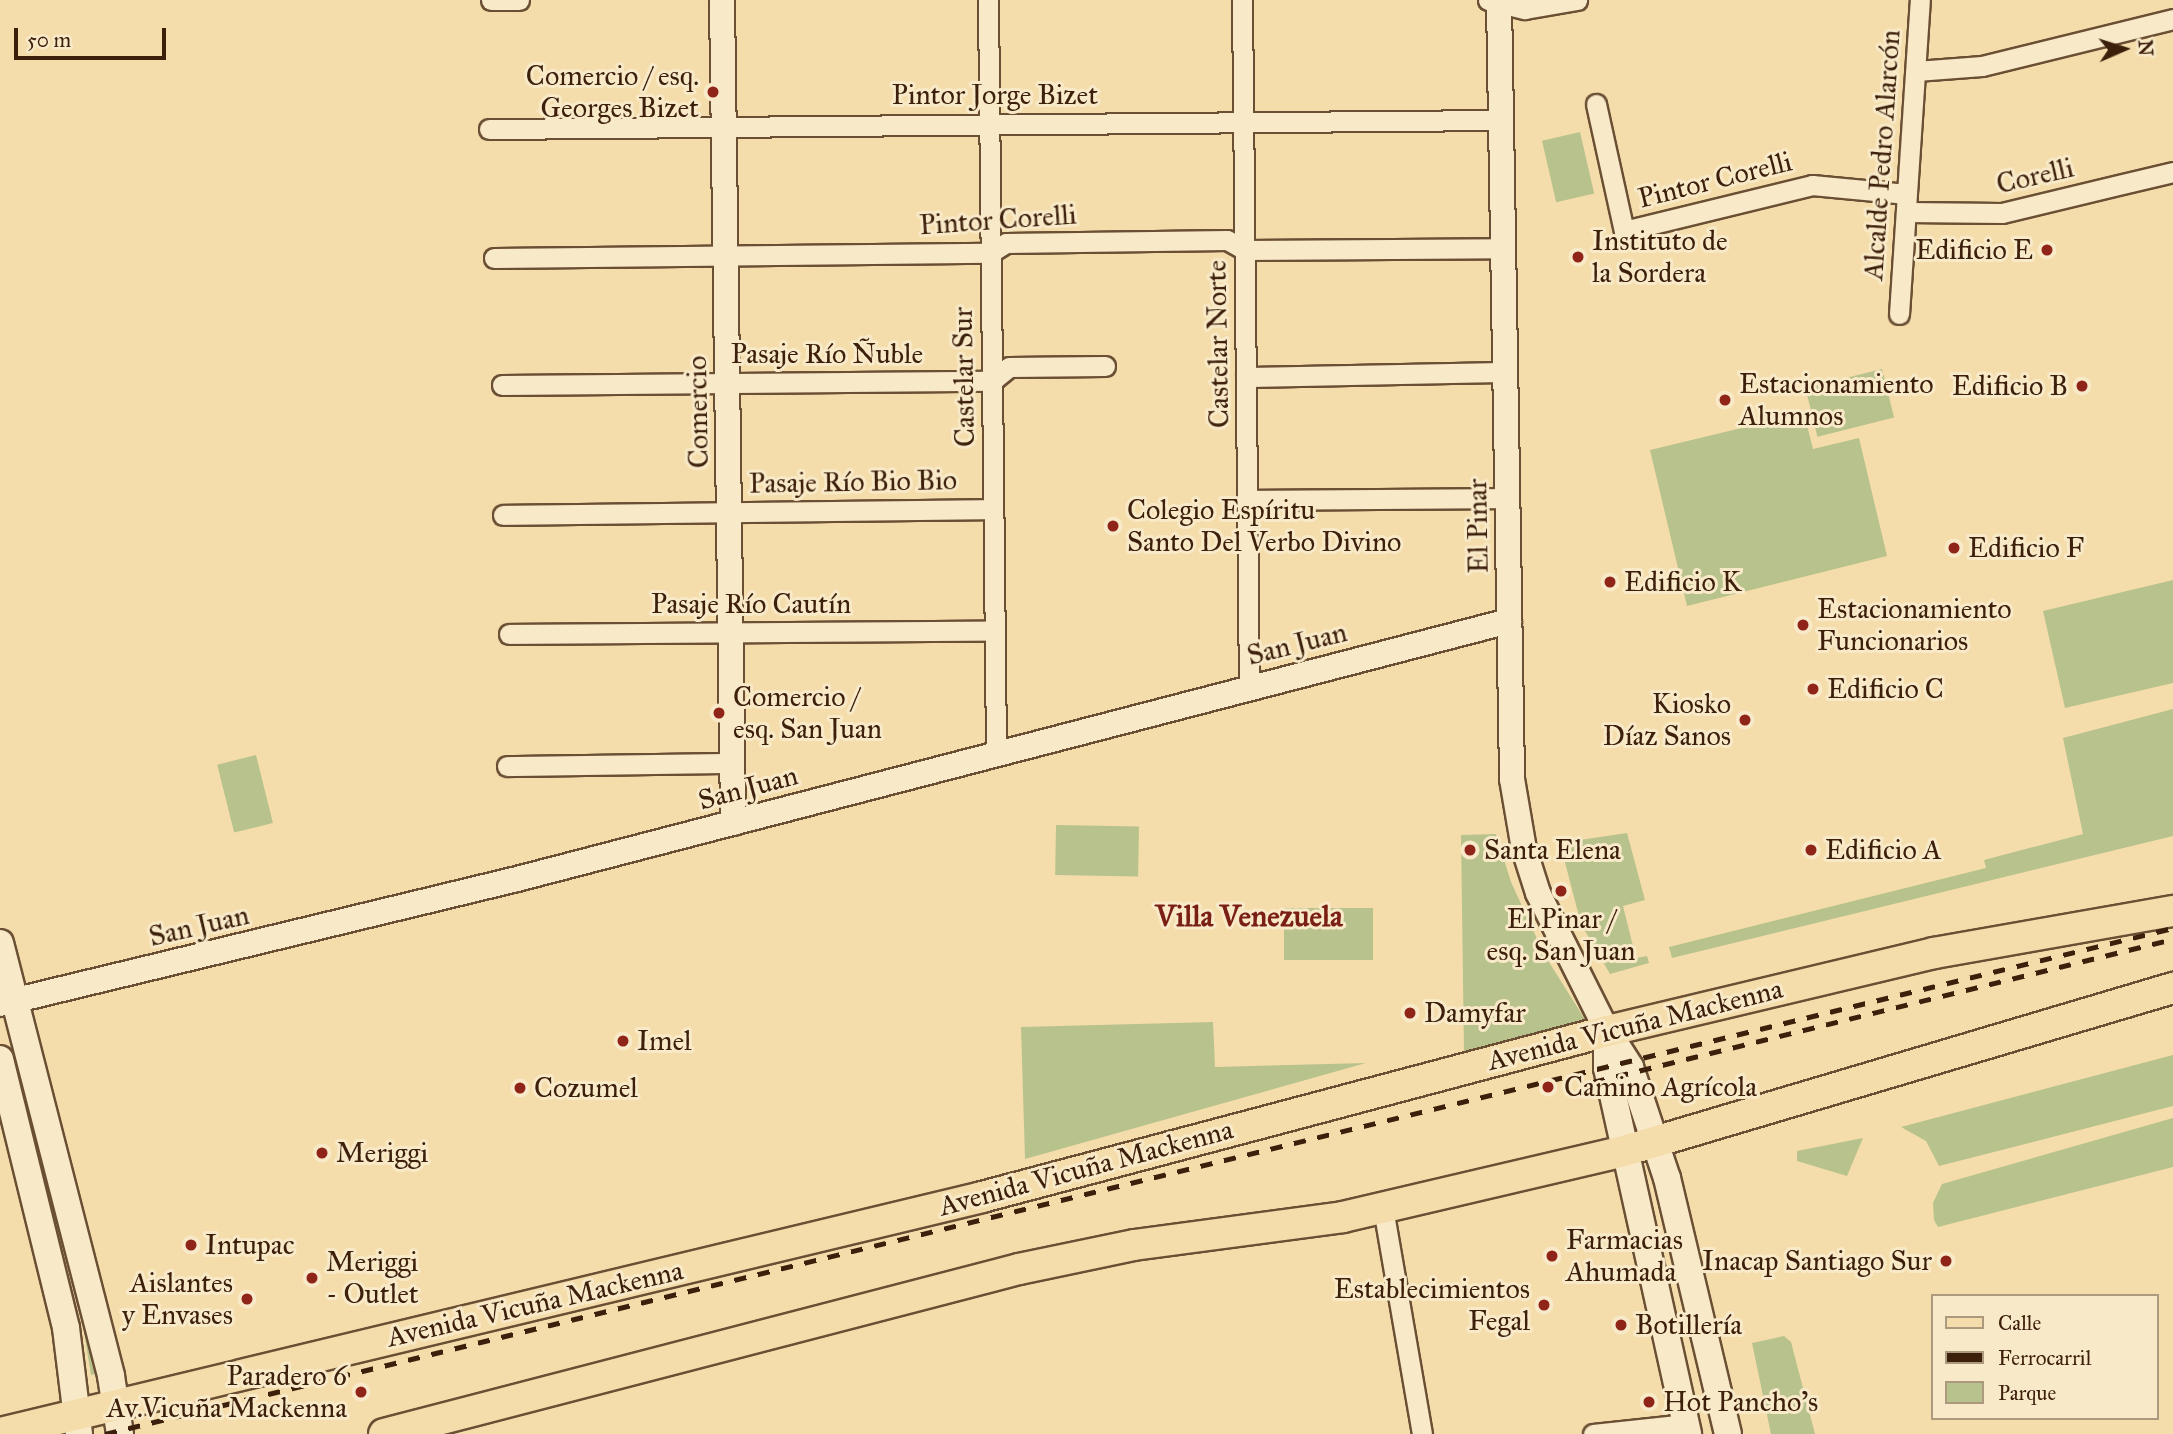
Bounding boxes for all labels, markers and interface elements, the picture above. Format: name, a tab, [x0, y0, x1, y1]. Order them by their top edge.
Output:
scale bar	[18, 14, 170, 58]
north arrow	[2089, 14, 2159, 84]
text: 50 m	[27, 27, 71, 53]
street label: Alcalde Pedro Alarcón	[1856, 29, 1908, 281]
text: N	[2134, 39, 2157, 57]
place label: Comercio / esq. Georges Bizet	[526, 59, 699, 125]
street label: Pintor Jorge Bizet	[892, 78, 1098, 112]
marker: Comercio / esq. Georges Bizet	[705, 84, 721, 100]
street label: Pintor Corelli	[1634, 145, 1796, 215]
street label: Corelli	[1993, 151, 2077, 201]
street label: Pintor Corelli	[918, 198, 1078, 242]
place label: Instituto de la Sordera	[1592, 224, 1728, 290]
place label: Edificio E	[1915, 233, 2033, 267]
marker: Edificio E	[2039, 242, 2055, 258]
marker: Instituto de la Sordera	[1570, 249, 1586, 265]
street label: Castelar Norte	[1200, 260, 1236, 428]
street label: Castelar Sur	[946, 307, 982, 447]
street label: Pasaje Río Ñuble	[731, 337, 923, 371]
street label: Comercio	[680, 355, 716, 469]
place label: Estacionamiento Alumnos	[1739, 367, 1934, 433]
place label: Edificio B	[1952, 369, 2068, 403]
marker: Edificio B	[2074, 378, 2090, 394]
marker: Estacionamiento Alumnos	[1717, 392, 1733, 408]
street label: Pasaje Río Bio Bio	[749, 463, 957, 501]
street label: El Pinar	[1460, 478, 1496, 574]
place label: Colegio Espíritu Santo Del Verbo Divino	[1127, 493, 1401, 559]
marker: Colegio Espíritu Santo Del Verbo Divino	[1105, 518, 1121, 534]
place label: Edificio F	[1968, 531, 2084, 565]
marker: Edificio F	[1946, 540, 1962, 556]
place label: Edificio K	[1624, 565, 1742, 599]
marker: Edificio K	[1602, 574, 1618, 590]
street label: Pasaje Río Cautín	[651, 587, 851, 621]
place label: Estacionamiento Funcionarios	[1817, 592, 2012, 658]
street label: San Juan	[1244, 615, 1350, 673]
marker: Estacionamiento Funcionarios	[1795, 617, 1811, 633]
place label: Edificio C	[1827, 672, 1944, 706]
place label: Comercio / esq. San Juan	[733, 680, 882, 746]
marker: Edificio C	[1805, 681, 1821, 697]
place label: Kiosko Díaz Sanos	[1603, 687, 1731, 753]
marker: Comercio / esq. San Juan	[711, 705, 727, 721]
marker: Kiosko Díaz Sanos	[1737, 712, 1753, 728]
street label: San Juan	[695, 759, 801, 817]
place label: Santa Elena	[1484, 833, 1621, 867]
place label: Edificio A	[1825, 833, 1942, 867]
marker: Santa Elena	[1462, 842, 1478, 858]
marker: Edificio A	[1803, 842, 1819, 858]
marker: El Pinar / esq. San Juan	[1553, 883, 1569, 899]
street label: San Juan	[146, 898, 252, 954]
district label: Villa Venezuela	[1155, 898, 1343, 934]
place label: El Pinar / esq. San Juan	[1487, 902, 1635, 968]
street label: Avenida Vicuña Mackenna	[1484, 972, 1786, 1078]
place label: Damyfar	[1424, 996, 1526, 1030]
marker: Damyfar	[1402, 1005, 1418, 1021]
place label: Imel	[637, 1024, 692, 1058]
marker: Imel	[615, 1033, 631, 1049]
place label: Camino Agrícola	[1564, 1070, 1757, 1104]
place label: Cozumel	[534, 1071, 638, 1105]
marker: Camino Agrícola	[1538, 1077, 1558, 1097]
marker: Cozumel	[512, 1080, 528, 1096]
street label: Avenida Vicuña Mackenna	[935, 1113, 1237, 1223]
place label: Meriggi	[336, 1136, 428, 1170]
marker: Meriggi	[314, 1145, 330, 1161]
place label: Farmacias Ahumada	[1566, 1223, 1683, 1289]
place label: Intupac	[205, 1228, 295, 1262]
marker: Intupac	[183, 1237, 199, 1253]
place label: Inacap Santiago Sur	[1702, 1244, 1932, 1278]
place label: Meriggi - Outlet	[326, 1245, 419, 1311]
marker: Farmacias Ahumada	[1544, 1248, 1560, 1264]
marker: Inacap Santiago Sur	[1938, 1253, 1954, 1269]
street label: Avenida Vicuña Mackenna	[384, 1254, 686, 1354]
place label: Aislantes y Envases	[122, 1266, 233, 1332]
marker: Meriggi - Outlet	[304, 1270, 320, 1286]
place label: Establecimientos Fegal	[1334, 1272, 1530, 1338]
marker: Aislantes y Envases	[239, 1291, 255, 1307]
legend	[1932, 1294, 2159, 1420]
marker: Establecimientos Fegal	[1536, 1297, 1552, 1313]
place label: Botillería	[1635, 1308, 1742, 1342]
text: Calle	[1998, 1310, 2041, 1336]
marker: Botillería	[1613, 1317, 1629, 1333]
text: Ferrocarril	[1998, 1345, 2091, 1371]
place label: Paradero 6 Av.Vicuña Mackenna	[107, 1359, 347, 1425]
text: Parque	[1998, 1380, 2056, 1406]
marker: Paradero 6 Av.Vicuña Mackenna	[353, 1384, 369, 1400]
place label: Hot Pancho's	[1663, 1385, 1818, 1419]
marker: Hot Pancho's	[1641, 1394, 1657, 1410]

